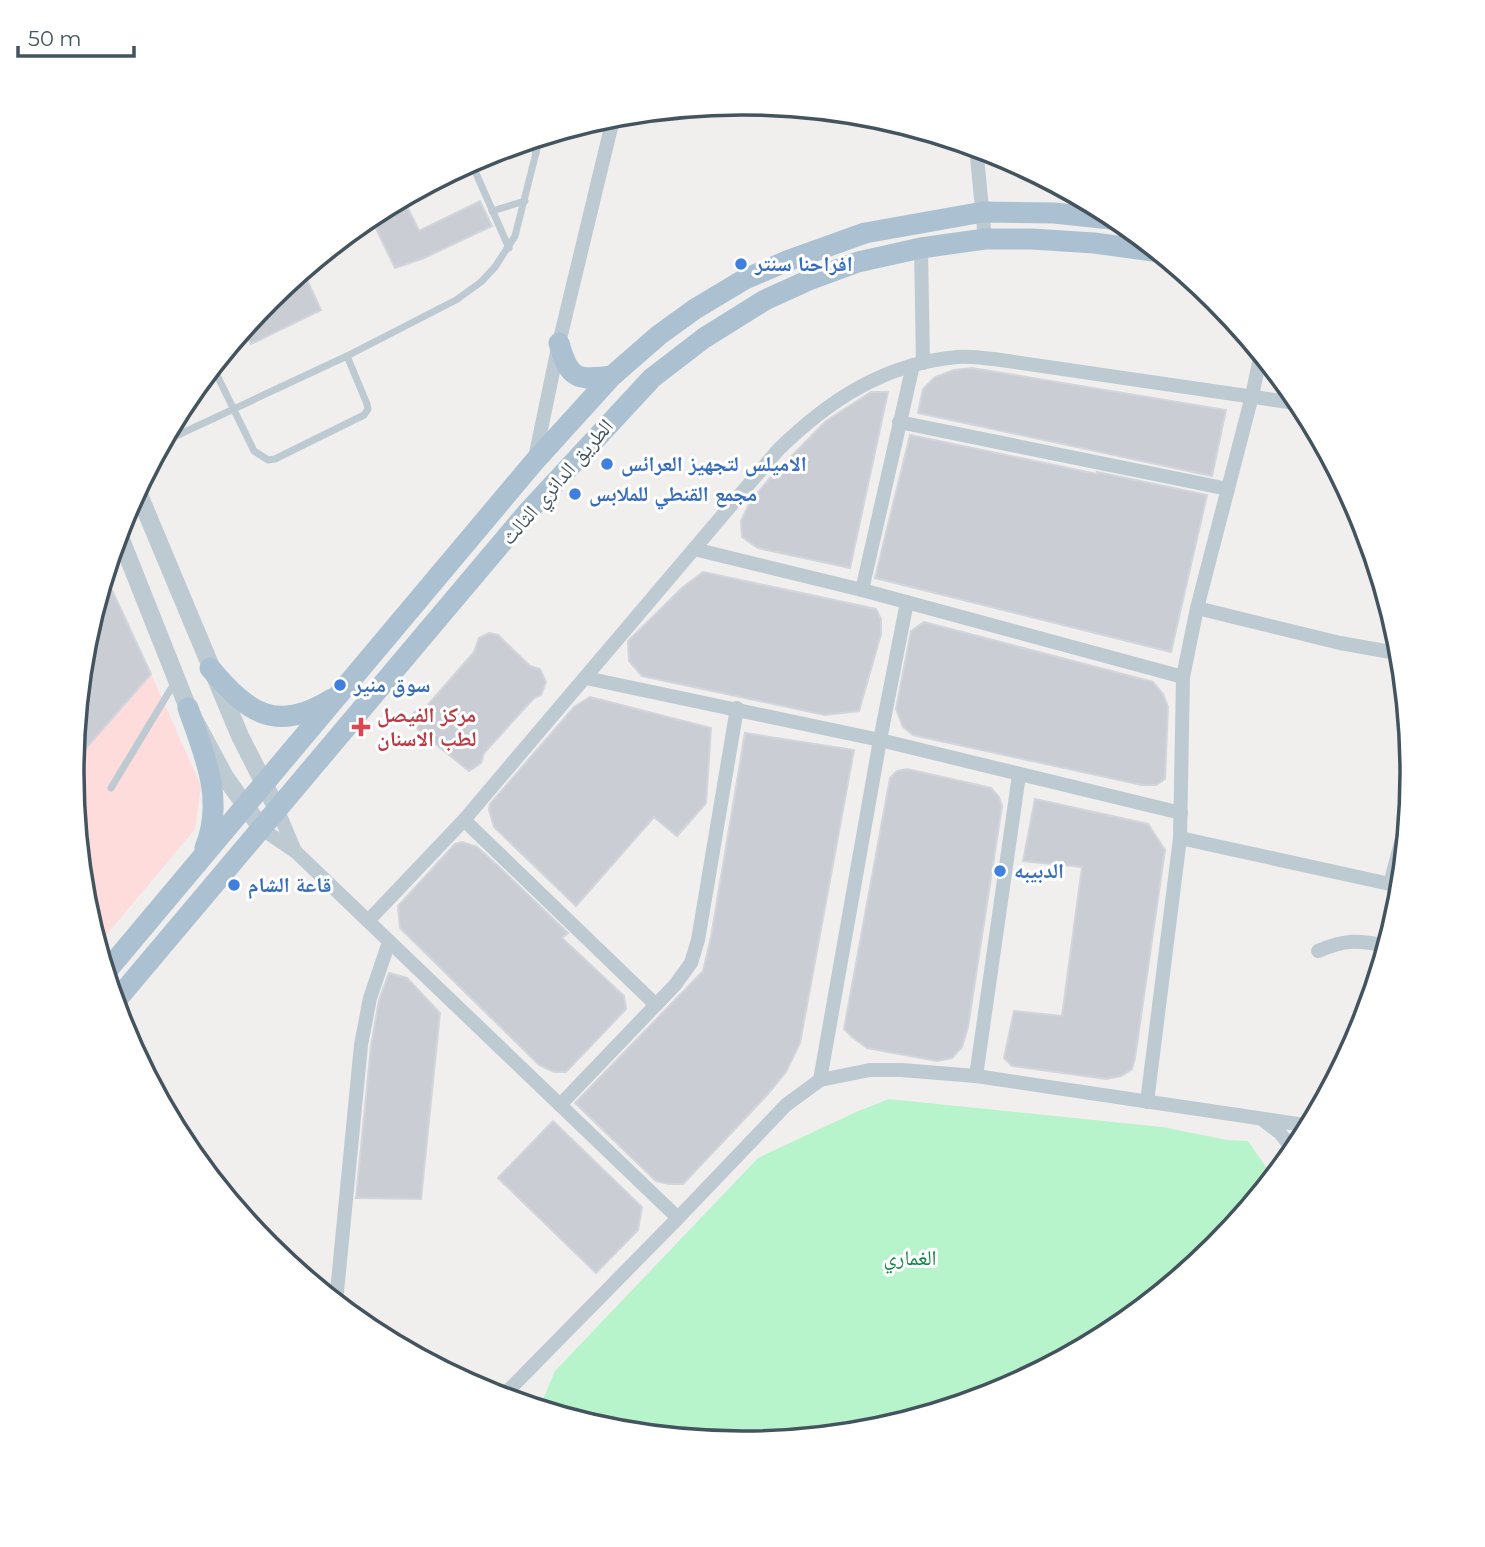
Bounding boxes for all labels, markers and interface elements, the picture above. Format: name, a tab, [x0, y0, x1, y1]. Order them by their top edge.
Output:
scale bar	[18, 14, 133, 58]
text: 50 m	[28, 26, 82, 51]
place label: افراحنا سنتر	[754, 251, 853, 276]
marker: افراحنا سنتر	[733, 256, 749, 272]
street label: الطريق الدائري الثالث	[495, 414, 621, 552]
place label: الاميلس لتجهيز العرائس	[621, 451, 807, 477]
marker: الاميلس لتجهيز العرائس	[599, 456, 615, 472]
place label: مجمع القنطي للملابس	[589, 481, 757, 510]
marker: مجمع القنطي للملابس	[567, 486, 583, 502]
place label: سوق منير	[353, 672, 431, 698]
marker: سوق منير	[332, 677, 348, 693]
place label: مركز الفيصل لطب الاسنان	[377, 702, 476, 751]
marker: مركز الفيصل لطب الاسنان	[351, 717, 371, 737]
place label: الدبيبه	[1014, 858, 1064, 883]
marker: الدبيبه	[992, 863, 1008, 879]
place label: قاعة الشام	[248, 872, 331, 899]
marker: قاعة الشام	[226, 877, 242, 893]
park label: الغماري	[883, 1245, 937, 1274]

